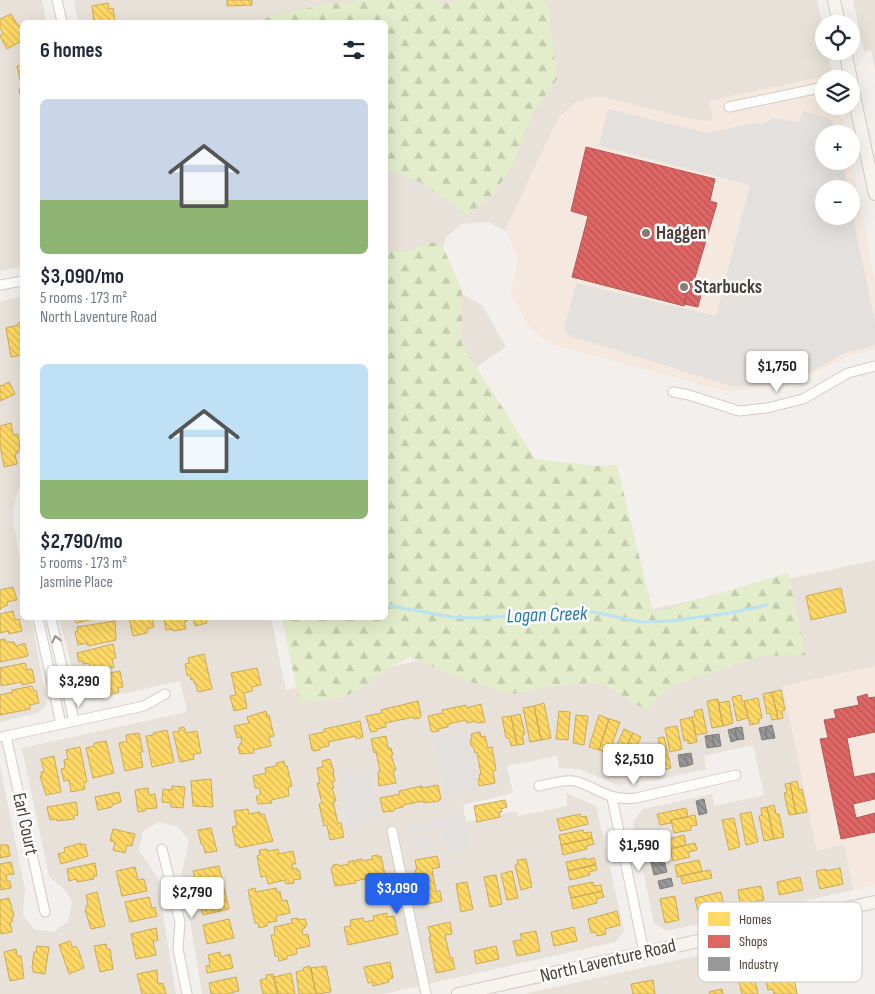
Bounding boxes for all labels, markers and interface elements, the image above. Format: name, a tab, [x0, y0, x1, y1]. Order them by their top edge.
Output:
map controls	[815, 15, 860, 225]
button: locate	[815, 15, 860, 60]
icon: filters	[340, 36, 368, 64]
text: 6 homes	[40, 38, 103, 63]
button: layers	[815, 70, 860, 115]
button: +	[815, 125, 860, 170]
icon: home	[159, 131, 249, 221]
button: −	[815, 180, 860, 225]
place label: Haggen	[656, 222, 707, 245]
marker: Haggen	[640, 227, 652, 239]
text: $3,090/mo	[40, 264, 124, 289]
place label: Starbucks	[694, 276, 762, 299]
marker: Starbucks	[678, 281, 690, 293]
text: 5 rooms · 173 m²	[40, 289, 127, 308]
text: North Laventure Road	[40, 308, 157, 327]
pin: $1,750	[736, 350, 818, 393]
text: $1,750	[757, 357, 797, 376]
icon: home	[159, 396, 249, 486]
text: $2,790/mo	[40, 529, 123, 554]
text: 5 rooms · 173 m²	[40, 554, 127, 573]
text: Jasmine Place	[40, 573, 113, 592]
water label: Logan Creek	[506, 602, 588, 628]
one-way arrow	[51, 635, 62, 644]
pin: $3,290	[38, 666, 120, 708]
text: $3,290	[58, 672, 100, 691]
pin: $2,510	[593, 744, 675, 786]
text: $2,510	[614, 750, 654, 769]
street label: Earl Court	[7, 791, 43, 858]
pin: $1,590	[598, 830, 680, 872]
text: $1,590	[619, 836, 659, 855]
pin: $3,090	[356, 872, 438, 915]
pin: $2,790	[151, 876, 233, 919]
text: $3,090	[376, 879, 418, 898]
text: $2,790	[172, 883, 212, 902]
legend	[698, 902, 862, 982]
text: Homes	[739, 911, 772, 928]
text: Shops	[739, 933, 768, 950]
street label: North Laventure Road	[538, 934, 678, 988]
text: Industry	[739, 956, 779, 973]

